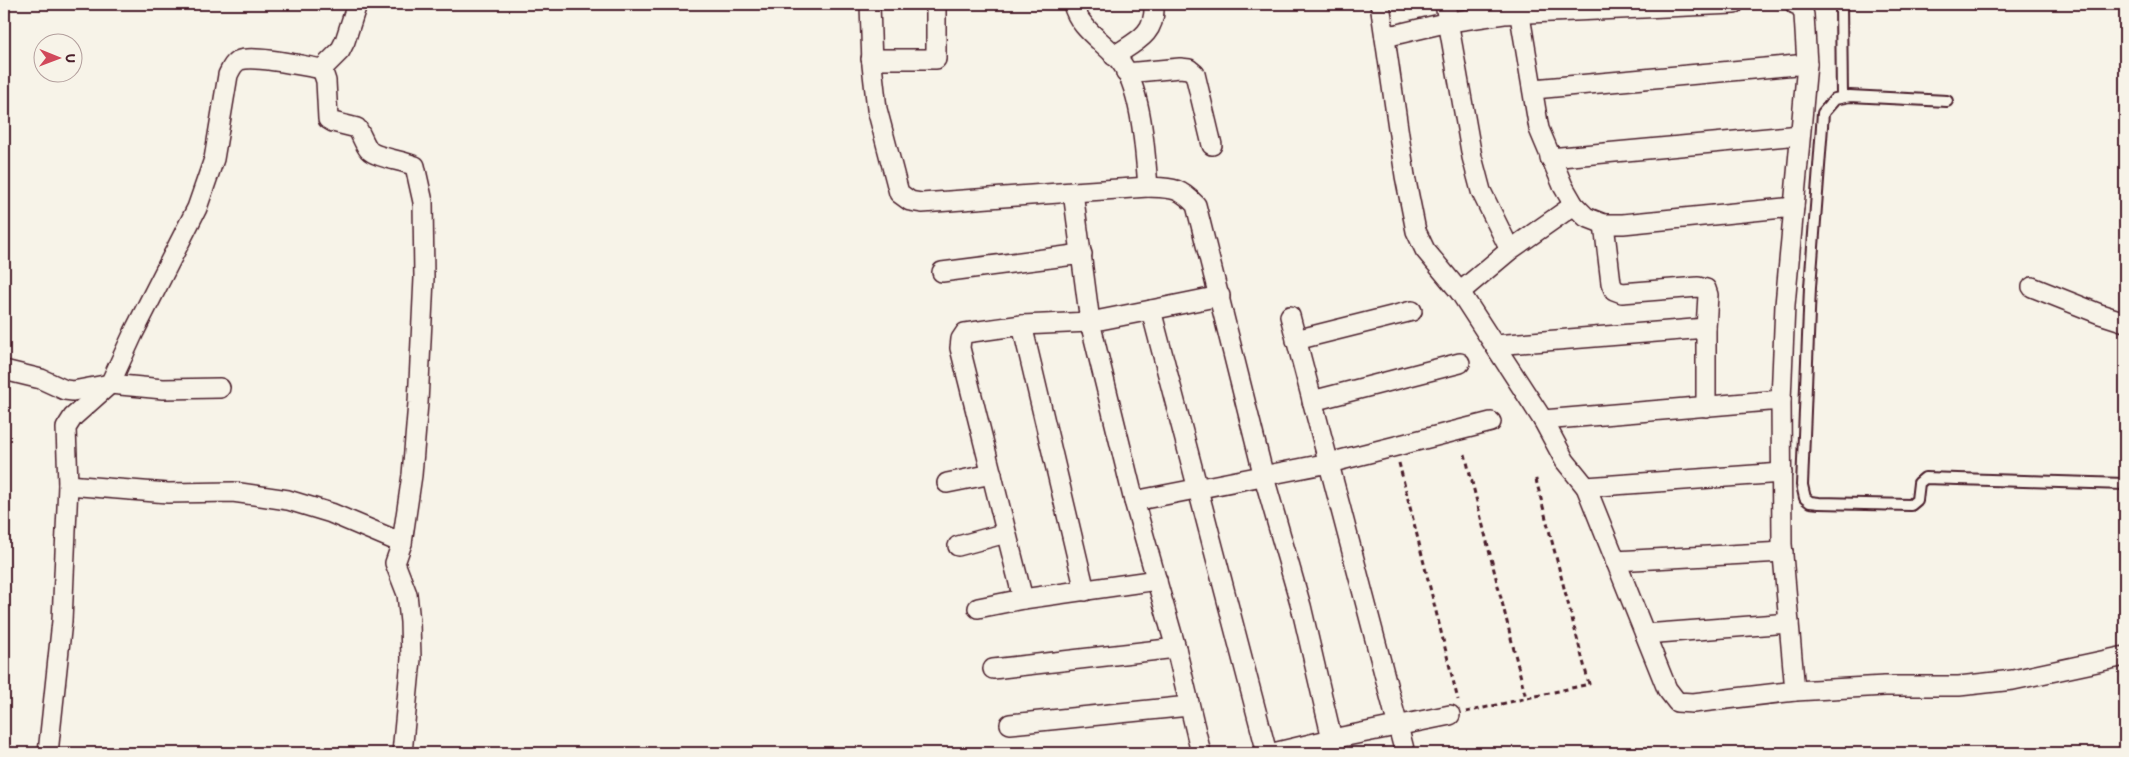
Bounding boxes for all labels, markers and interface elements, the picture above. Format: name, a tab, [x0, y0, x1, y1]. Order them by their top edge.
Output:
north arrow	[32, 32, 82, 82]
text: U	[62, 53, 79, 63]

